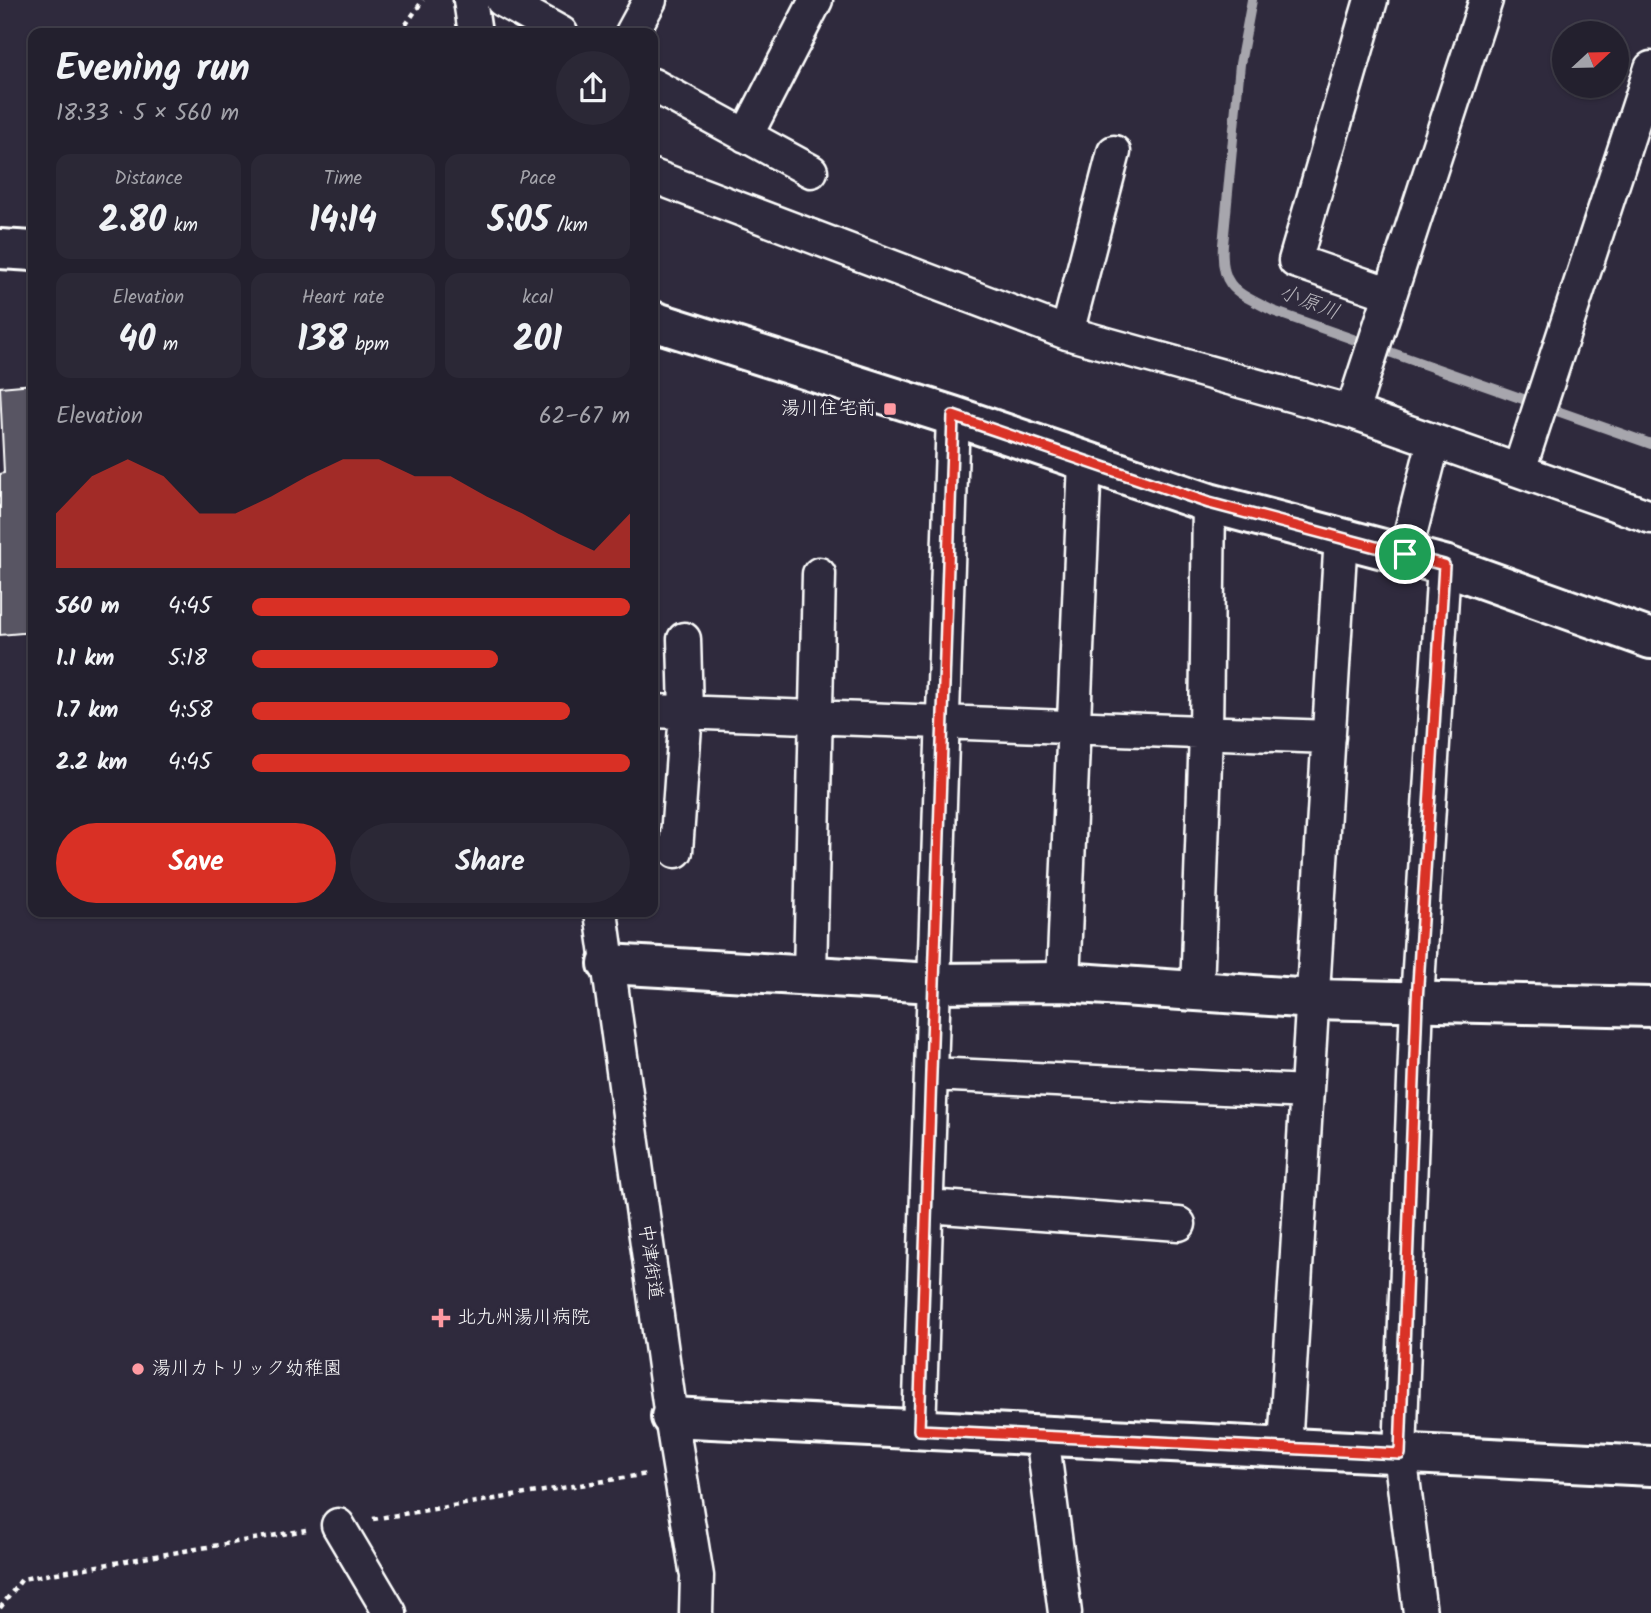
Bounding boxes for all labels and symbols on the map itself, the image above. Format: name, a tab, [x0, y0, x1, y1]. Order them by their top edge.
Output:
north arrow	[1552, 21, 1629, 98]
water label: 小原川	[1274, 276, 1344, 330]
place label: 湯川住宅前	[781, 394, 876, 424]
marker: 湯川住宅前	[882, 401, 898, 417]
pin	[1375, 524, 1435, 584]
street label: 中津街道	[630, 1222, 670, 1302]
place label: 北九州湯川病院	[457, 1303, 590, 1333]
marker: 北九州湯川病院	[431, 1308, 451, 1328]
place label: 湯川カトリック幼稚園	[152, 1354, 342, 1384]
marker: 湯川カトリック幼稚園	[130, 1361, 146, 1377]

